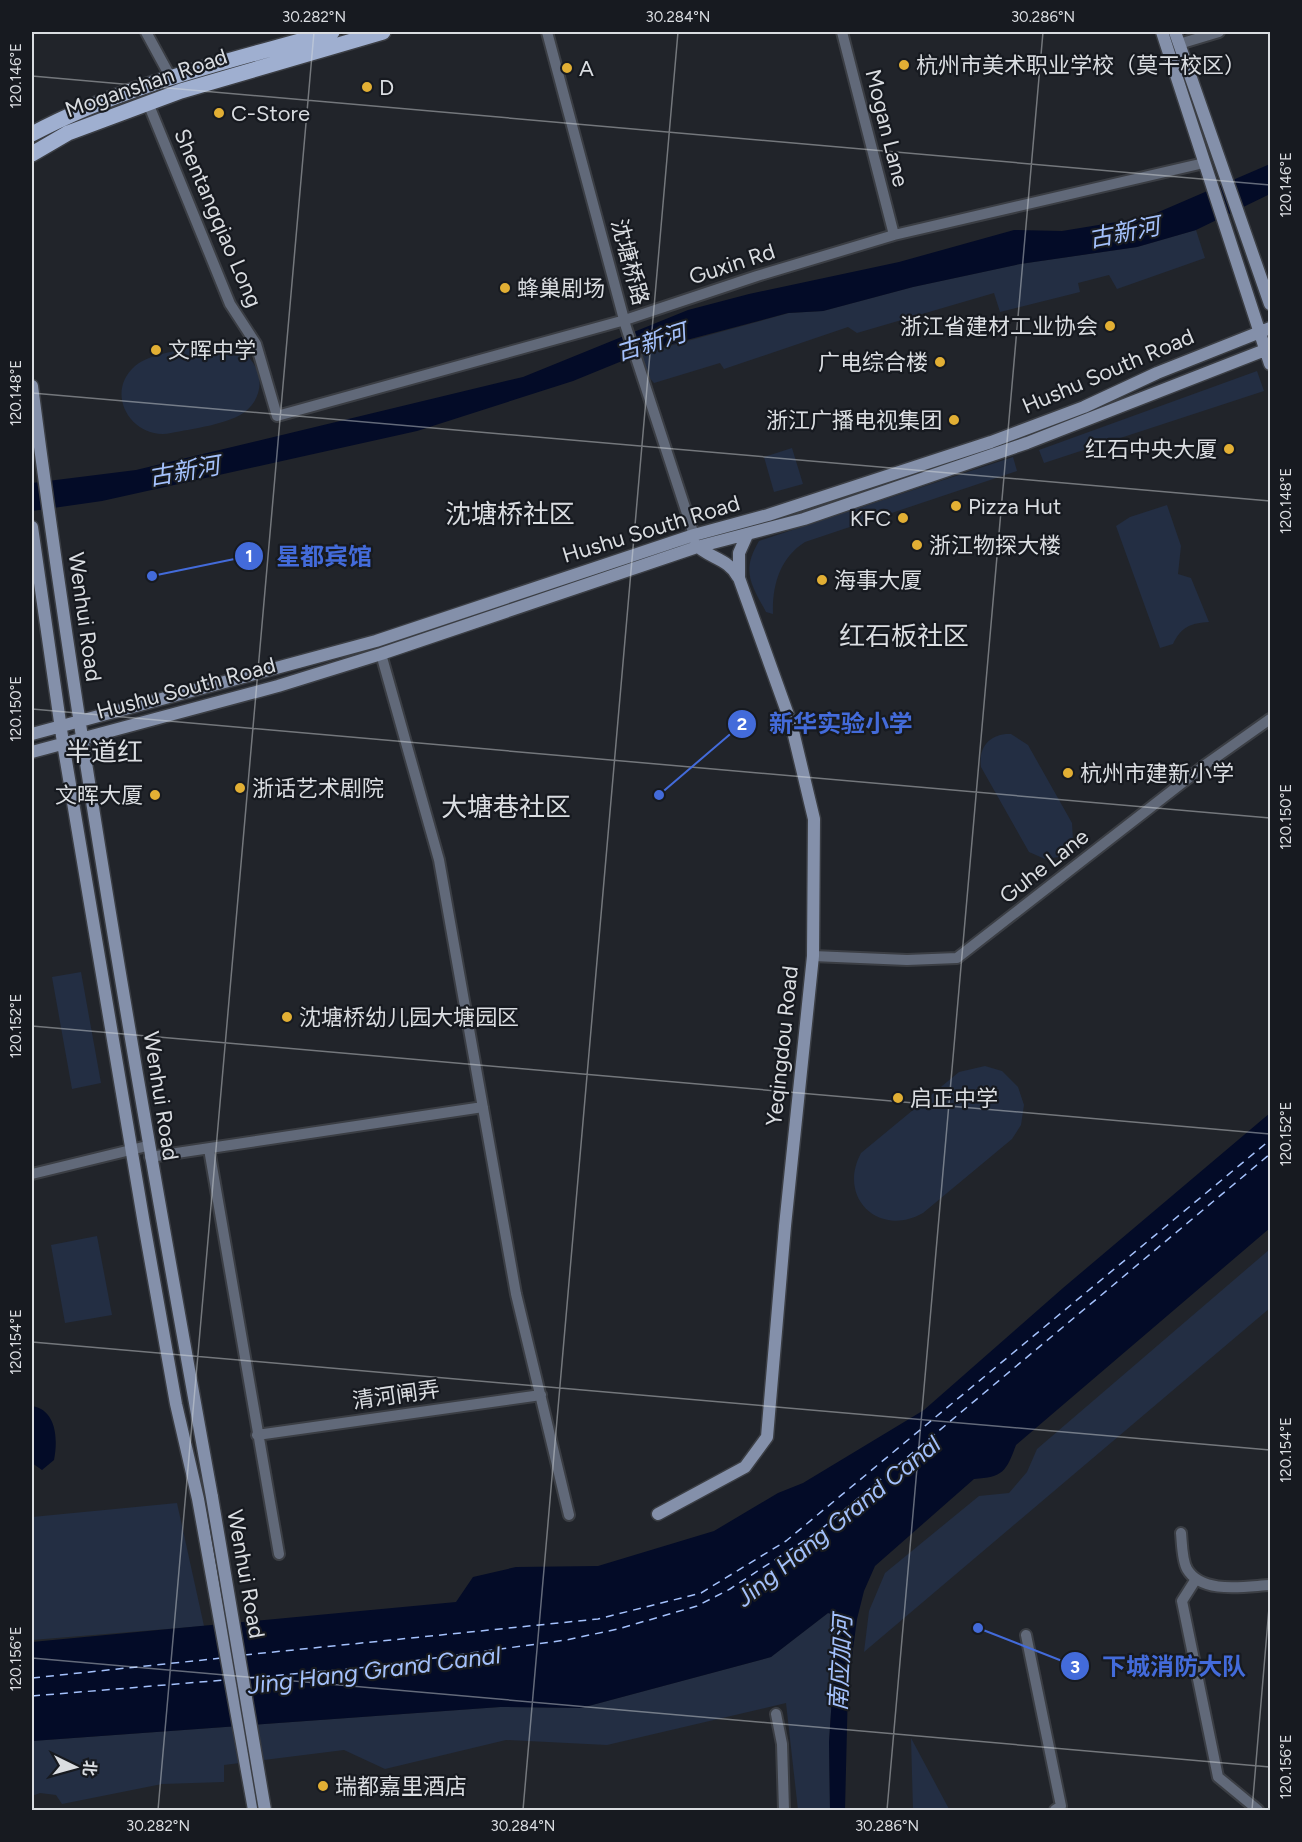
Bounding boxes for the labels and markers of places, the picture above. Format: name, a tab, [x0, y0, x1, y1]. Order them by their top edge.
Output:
place label: 杭州市美术职业学校（莫干校区）	[916, 52, 1246, 79]
place label: A	[579, 55, 594, 82]
marker: 杭州市美术职业学校（莫干校区）	[897, 58, 911, 72]
marker: A	[560, 61, 574, 75]
place label: D	[379, 74, 394, 101]
marker: D	[360, 80, 374, 94]
place label: C-Store	[231, 100, 310, 127]
marker: C-Store	[212, 106, 226, 120]
place label: 蜂巢剧场	[517, 275, 605, 302]
marker: 蜂巢剧场	[498, 281, 512, 295]
place label: 浙江省建材工业协会	[900, 313, 1098, 340]
marker: 浙江省建材工业协会	[1103, 319, 1117, 333]
place label: 文晖中学	[168, 337, 256, 364]
marker: 文晖中学	[149, 343, 163, 357]
place label: 广电综合楼	[818, 349, 928, 376]
marker: 广电综合楼	[933, 355, 947, 369]
place label: 浙江广播电视集团	[766, 407, 942, 434]
marker: 浙江广播电视集团	[947, 413, 961, 427]
place label: 红石中央大厦	[1085, 436, 1217, 463]
marker: 红石中央大厦	[1222, 442, 1236, 456]
place label: Pizza Hut	[968, 493, 1061, 520]
marker: Pizza Hut	[949, 499, 963, 513]
place label: KFC	[850, 505, 891, 532]
marker: KFC	[896, 511, 910, 525]
place label: 浙江物探大楼	[929, 532, 1061, 559]
callout: 星都宾馆	[234, 535, 384, 577]
marker: 浙江物探大楼	[910, 538, 924, 552]
place label: 海事大厦	[834, 567, 922, 594]
marker: 海事大厦	[815, 573, 829, 587]
callout: 新华实验小学	[727, 703, 925, 745]
place label: 杭州市建新小学	[1080, 760, 1234, 787]
marker: 杭州市建新小学	[1061, 766, 1075, 780]
place label: 浙话艺术剧院	[252, 775, 384, 802]
marker: 浙话艺术剧院	[233, 781, 247, 795]
place label: 文晖大厦	[55, 782, 143, 809]
marker: 文晖大厦	[148, 788, 162, 802]
place label: 沈塘桥幼儿园大塘园区	[299, 1004, 519, 1031]
marker: 沈塘桥幼儿园大塘园区	[280, 1010, 294, 1024]
place label: 启正中学	[910, 1085, 998, 1112]
marker: 启正中学	[891, 1091, 905, 1105]
callout: 下城消防大队	[1060, 1645, 1258, 1687]
place label: 瑞都嘉里酒店	[335, 1773, 467, 1800]
marker: 瑞都嘉里酒店	[316, 1779, 330, 1793]

